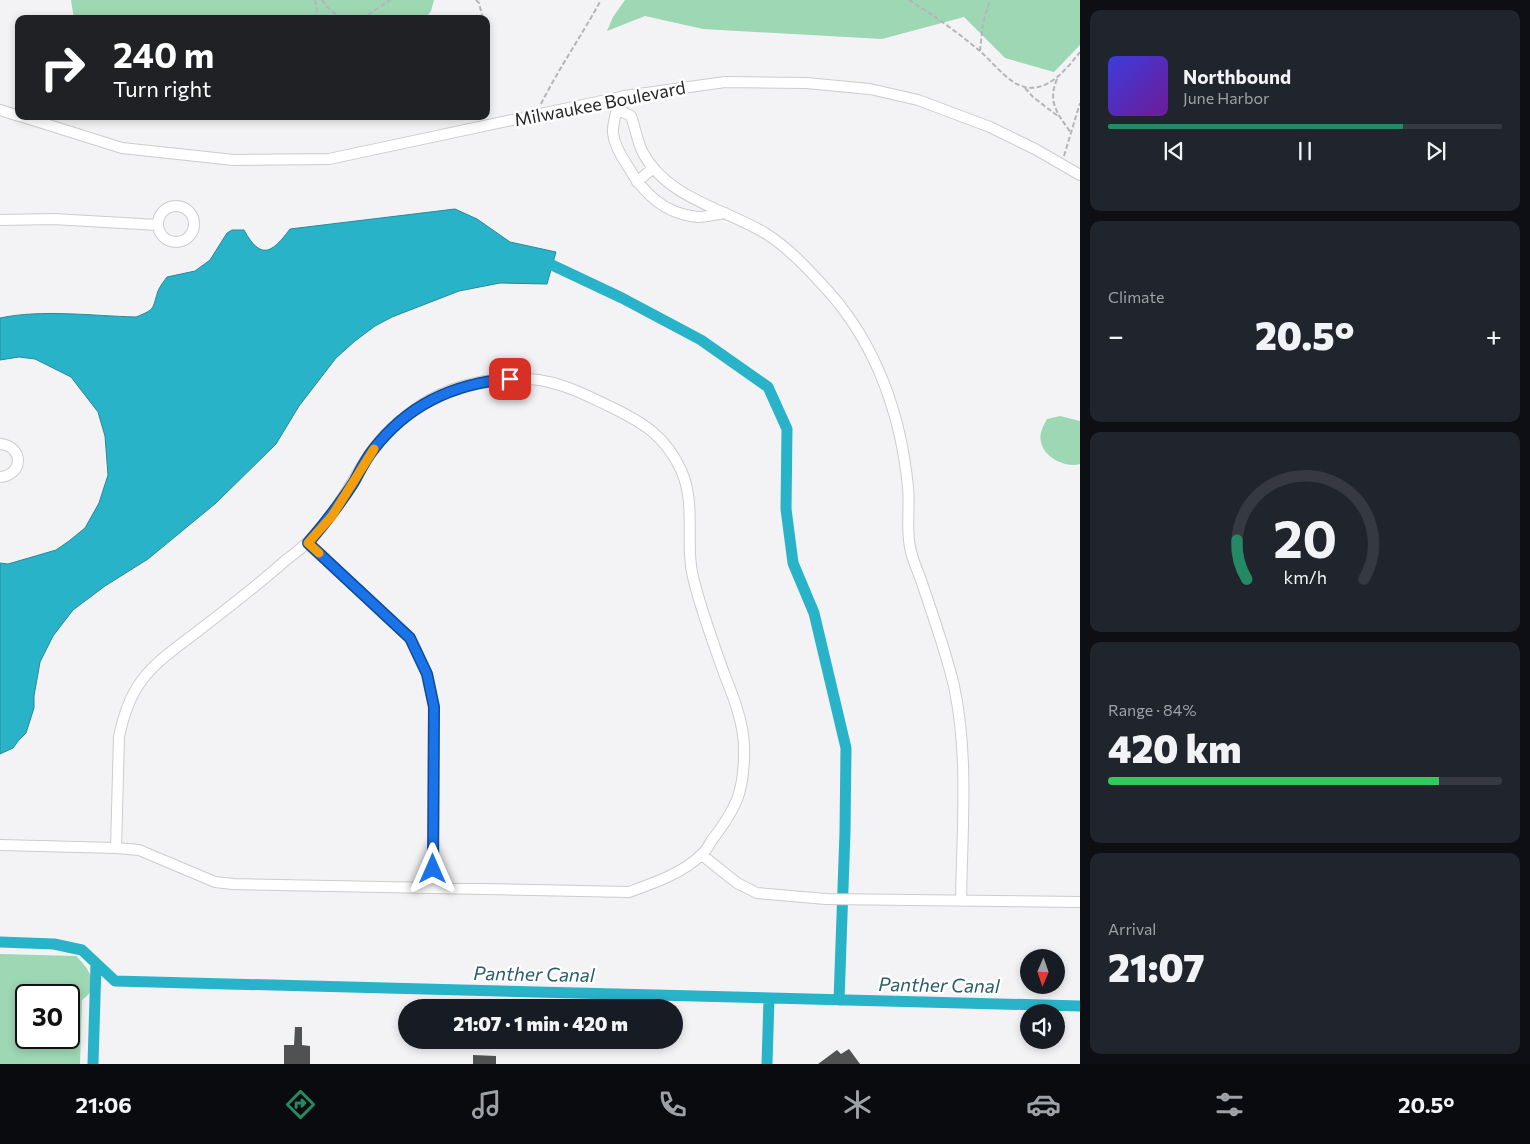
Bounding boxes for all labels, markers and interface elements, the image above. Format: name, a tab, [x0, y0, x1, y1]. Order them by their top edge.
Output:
text: 240 m	[113, 32, 214, 75]
icon: right	[30, 35, 95, 100]
text: Northbound	[1183, 65, 1291, 88]
text: Turn right	[113, 75, 211, 102]
street label: Milwaukee Boulevard	[512, 76, 687, 130]
text: June Harbor	[1183, 88, 1269, 107]
icon: previous	[1160, 137, 1188, 165]
icon: pause	[1291, 137, 1319, 165]
icon: next	[1422, 137, 1450, 165]
text: Climate	[1108, 287, 1164, 306]
text: 20.5°	[1255, 311, 1355, 358]
text: −	[1108, 318, 1124, 352]
text: +	[1486, 318, 1502, 352]
pin	[489, 358, 531, 400]
icon: arrive	[496, 365, 524, 393]
text: 20	[1273, 505, 1337, 569]
text: km/h	[1283, 566, 1327, 588]
text: Range · 84%	[1108, 700, 1196, 719]
text: 420 km	[1108, 724, 1242, 771]
position arrow	[406, 842, 458, 894]
text: Arrival	[1108, 919, 1156, 938]
text: 21:07	[1108, 943, 1205, 990]
north arrow	[1020, 949, 1065, 994]
map controls	[1020, 949, 1065, 1049]
water label: Panther Canal	[473, 961, 596, 986]
water label: Panther Canal	[878, 972, 1001, 997]
speed limit sign: 30	[15, 984, 80, 1049]
button: sound	[1020, 1004, 1065, 1049]
text: 21:07 · 1 min · 420 m	[453, 1012, 628, 1035]
icon: directions	[283, 1087, 318, 1122]
icon: music	[469, 1087, 504, 1122]
icon: phone	[655, 1087, 690, 1122]
icon: climate	[840, 1087, 875, 1122]
icon: car	[1026, 1087, 1061, 1122]
icon: filters	[1212, 1087, 1247, 1122]
text: 21:06	[75, 1091, 132, 1118]
text: 20.5°	[1398, 1091, 1455, 1118]

